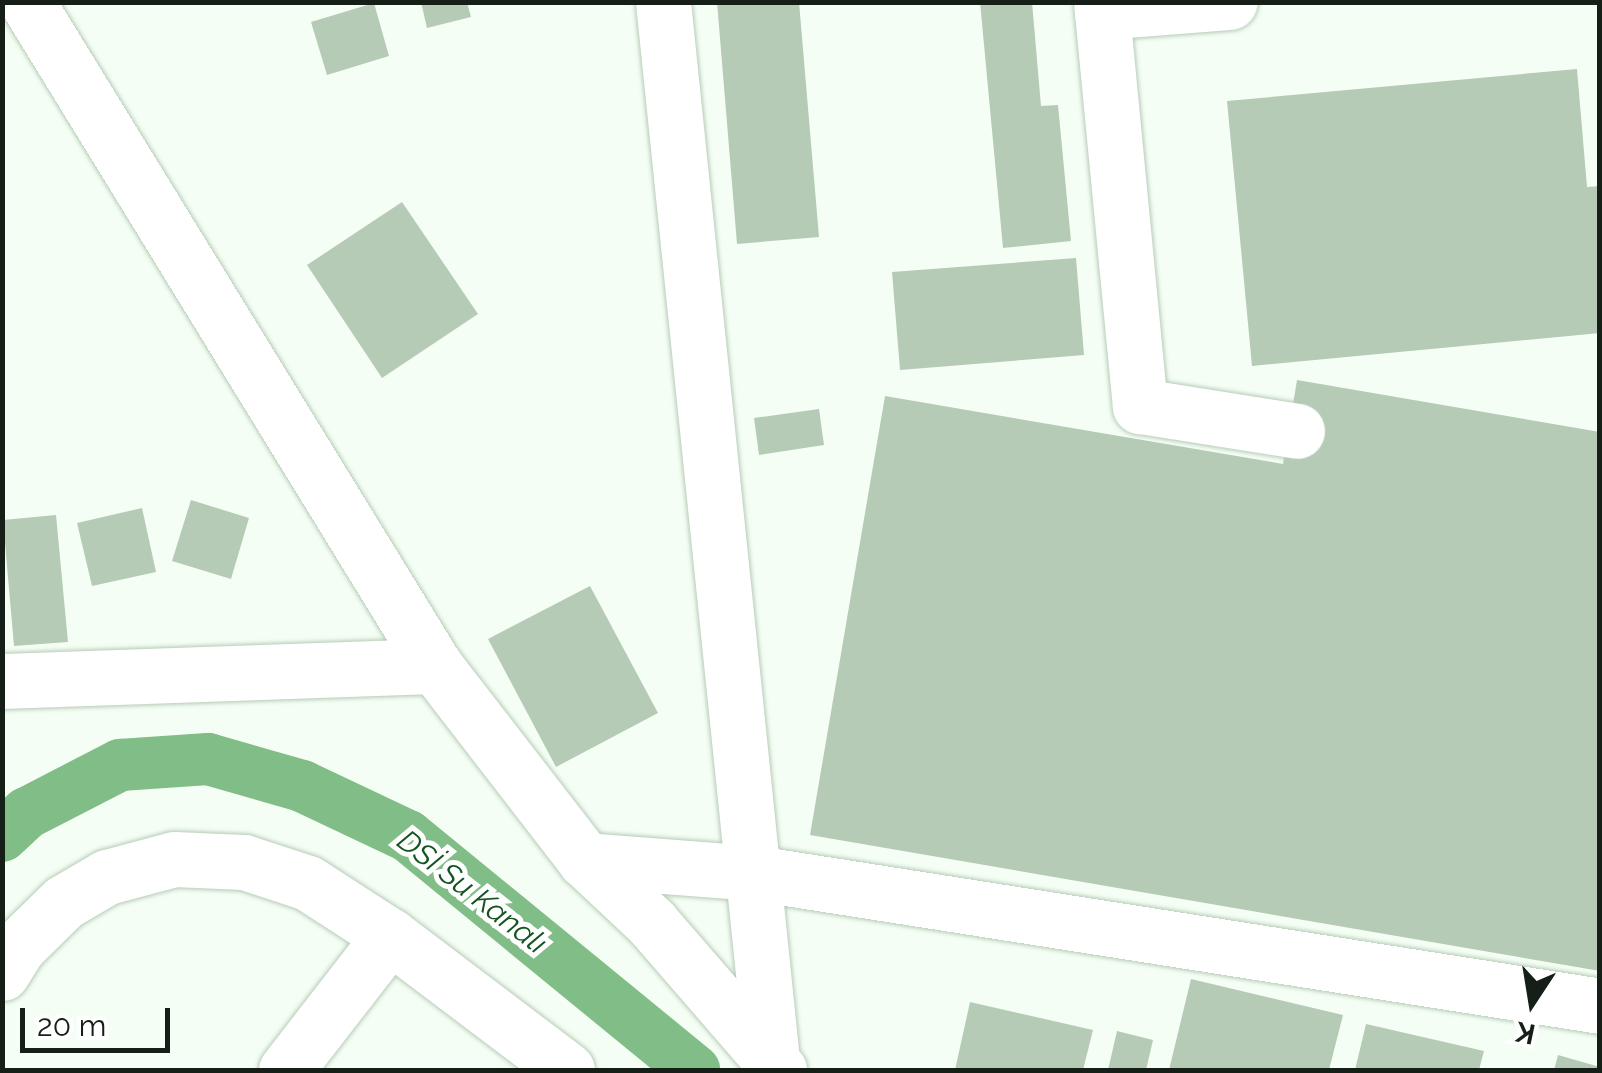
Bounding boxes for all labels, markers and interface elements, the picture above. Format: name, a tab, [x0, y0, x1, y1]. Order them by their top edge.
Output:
water label: DSİ Su Kanalı	[390, 823, 554, 961]
north arrow	[1482, 953, 1582, 1053]
scale bar	[25, 988, 175, 1050]
text: 20 m	[37, 1008, 106, 1043]
text: K	[1513, 1015, 1538, 1051]

